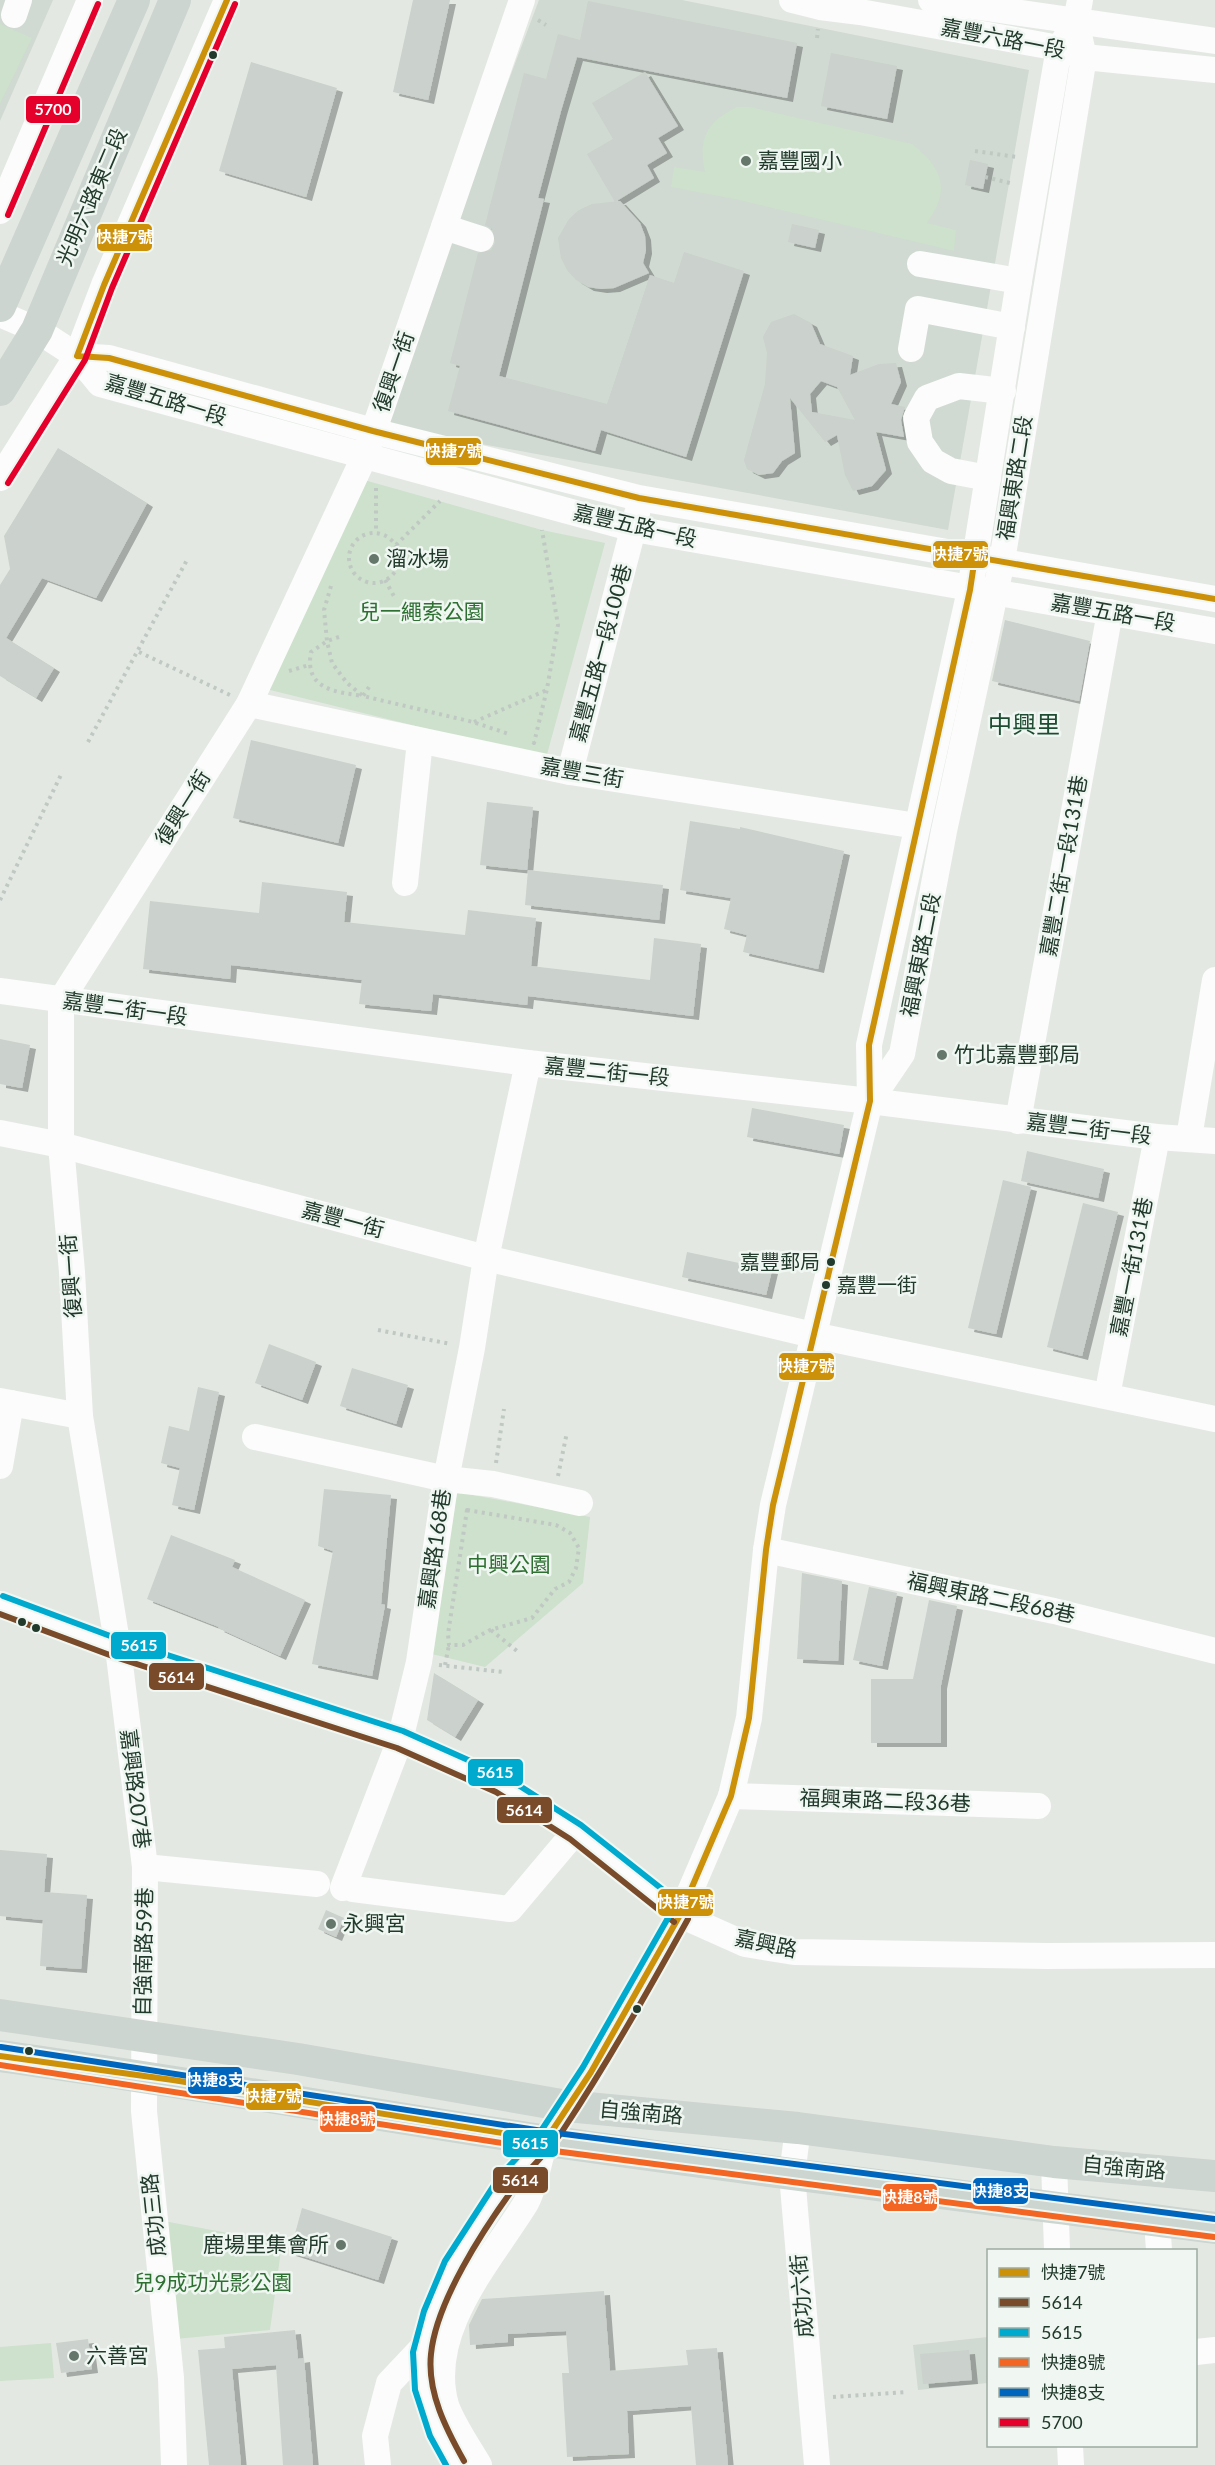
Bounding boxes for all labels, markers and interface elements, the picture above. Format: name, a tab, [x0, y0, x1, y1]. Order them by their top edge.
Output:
street label: 嘉豐六路一段	[939, 13, 1068, 62]
unlabelled marker	[207, 49, 219, 61]
line badge: 5700	[25, 95, 81, 124]
text: 5700	[34, 99, 72, 118]
street label: 光明六路東二段	[50, 124, 131, 269]
place label: 嘉豐國小	[758, 147, 842, 172]
marker: 嘉豐國小	[739, 154, 753, 168]
line badge: 快捷7號	[96, 223, 153, 252]
text: 快捷7號	[96, 227, 154, 246]
street label: 復興一街	[367, 328, 418, 415]
street label: 嘉豐五路一段	[103, 368, 230, 429]
street label: 福興東路二段	[991, 414, 1036, 542]
line badge: 快捷7號	[425, 437, 482, 466]
text: 快捷7號	[425, 441, 483, 460]
street label: 嘉豐五路一段	[571, 498, 700, 551]
line badge: 快捷7號	[932, 540, 989, 569]
text: 快捷7號	[931, 544, 989, 563]
place label: 溜冰場	[386, 545, 449, 570]
marker: 溜冰場	[367, 552, 381, 566]
street label: 嘉豐五路一段100巷	[564, 561, 635, 744]
street label: 嘉豐五路一段	[1049, 588, 1177, 635]
park label: 兒一繩索公園	[359, 598, 485, 623]
district label: 中興里	[988, 709, 1060, 738]
street label: 嘉豐三街	[539, 752, 626, 791]
street label: 復興一街	[149, 765, 215, 849]
street label: 嘉豐二街一段131巷	[1034, 773, 1091, 958]
street label: 福興東路二段	[895, 890, 944, 1019]
street label: 嘉豐二街一段	[61, 986, 189, 1029]
place label: 竹北嘉豐郵局	[954, 1041, 1080, 1066]
marker: 竹北嘉豐郵局	[935, 1048, 949, 1062]
street label: 嘉豐二街一段	[543, 1051, 671, 1090]
street label: 嘉豐二街一段	[1025, 1107, 1153, 1148]
street label: 嘉豐一街131巷	[1105, 1195, 1156, 1339]
street label: 嘉豐一街	[300, 1196, 387, 1241]
street label: 復興一街	[54, 1233, 85, 1319]
place label: 嘉豐郵局	[740, 1249, 820, 1273]
marker: 嘉豐郵局	[825, 1256, 837, 1268]
place label: 嘉豐一街	[837, 1272, 917, 1296]
marker: 嘉豐一街	[820, 1279, 832, 1291]
line badge: 快捷7號	[778, 1352, 835, 1381]
text: 快捷7號	[777, 1356, 835, 1375]
street label: 嘉興路168巷	[413, 1487, 454, 1610]
park label: 中興公園	[467, 1551, 551, 1576]
street label: 福興東路二段68巷	[905, 1566, 1078, 1627]
unlabelled marker	[16, 1616, 28, 1628]
unlabelled marker	[30, 1622, 42, 1634]
line badge: 5615	[110, 1631, 167, 1660]
text: 5615	[120, 1635, 158, 1654]
line badge: 5614	[148, 1662, 205, 1691]
text: 5614	[157, 1667, 195, 1686]
street label: 嘉興路207巷	[117, 1727, 156, 1850]
line badge: 5615	[467, 1758, 524, 1787]
text: 5615	[476, 1762, 514, 1781]
street label: 福興東路二段36巷	[799, 1784, 971, 1815]
line badge: 5614	[496, 1796, 553, 1824]
text: 5614	[505, 1800, 543, 1819]
street label: 自強南路59巷	[129, 1887, 156, 2017]
line badge: 快捷7號	[657, 1888, 714, 1917]
text: 快捷7號	[657, 1892, 715, 1911]
place label: 永興宮	[343, 1910, 406, 1935]
marker: 永興宮	[324, 1917, 338, 1931]
street label: 嘉興路	[733, 1924, 800, 1961]
unlabelled marker	[631, 2003, 643, 2015]
unlabelled marker	[23, 2045, 35, 2057]
line badge: 快捷8支	[187, 2066, 243, 2095]
text: 快捷8支	[186, 2070, 244, 2089]
line badge: 快捷7號	[245, 2082, 302, 2111]
text: 快捷7號	[244, 2086, 302, 2105]
street label: 自強南路	[598, 2095, 684, 2128]
line badge: 快捷8號	[319, 2105, 376, 2133]
text: 快捷8號	[318, 2109, 376, 2128]
line badge: 5615	[502, 2129, 559, 2158]
text: 5615	[511, 2133, 549, 2152]
street label: 自強南路	[1081, 2150, 1167, 2183]
line badge: 5614	[492, 2166, 549, 2194]
text: 5614	[501, 2170, 539, 2189]
street label: 成功三路	[136, 2172, 169, 2258]
line badge: 快捷8支	[972, 2177, 1029, 2205]
text: 快捷8支	[971, 2181, 1029, 2200]
line badge: 快捷8號	[882, 2183, 938, 2212]
text: 快捷8號	[881, 2187, 939, 2206]
place label: 鹿場里集會所	[203, 2231, 329, 2256]
marker: 鹿場里集會所	[334, 2238, 348, 2252]
legend	[987, 2249, 1197, 2447]
street label: 成功六街	[784, 2253, 817, 2339]
text: 快捷7號	[1041, 2261, 1105, 2283]
park label: 兒9成功光影公園	[133, 2269, 293, 2294]
text: 5614	[1041, 2291, 1083, 2313]
text: 5615	[1041, 2321, 1083, 2343]
place label: 六善宮	[86, 2342, 149, 2367]
marker: 六善宮	[67, 2349, 81, 2363]
text: 快捷8號	[1041, 2351, 1105, 2373]
text: 快捷8支	[1041, 2381, 1105, 2403]
text: 5700	[1041, 2411, 1083, 2433]

